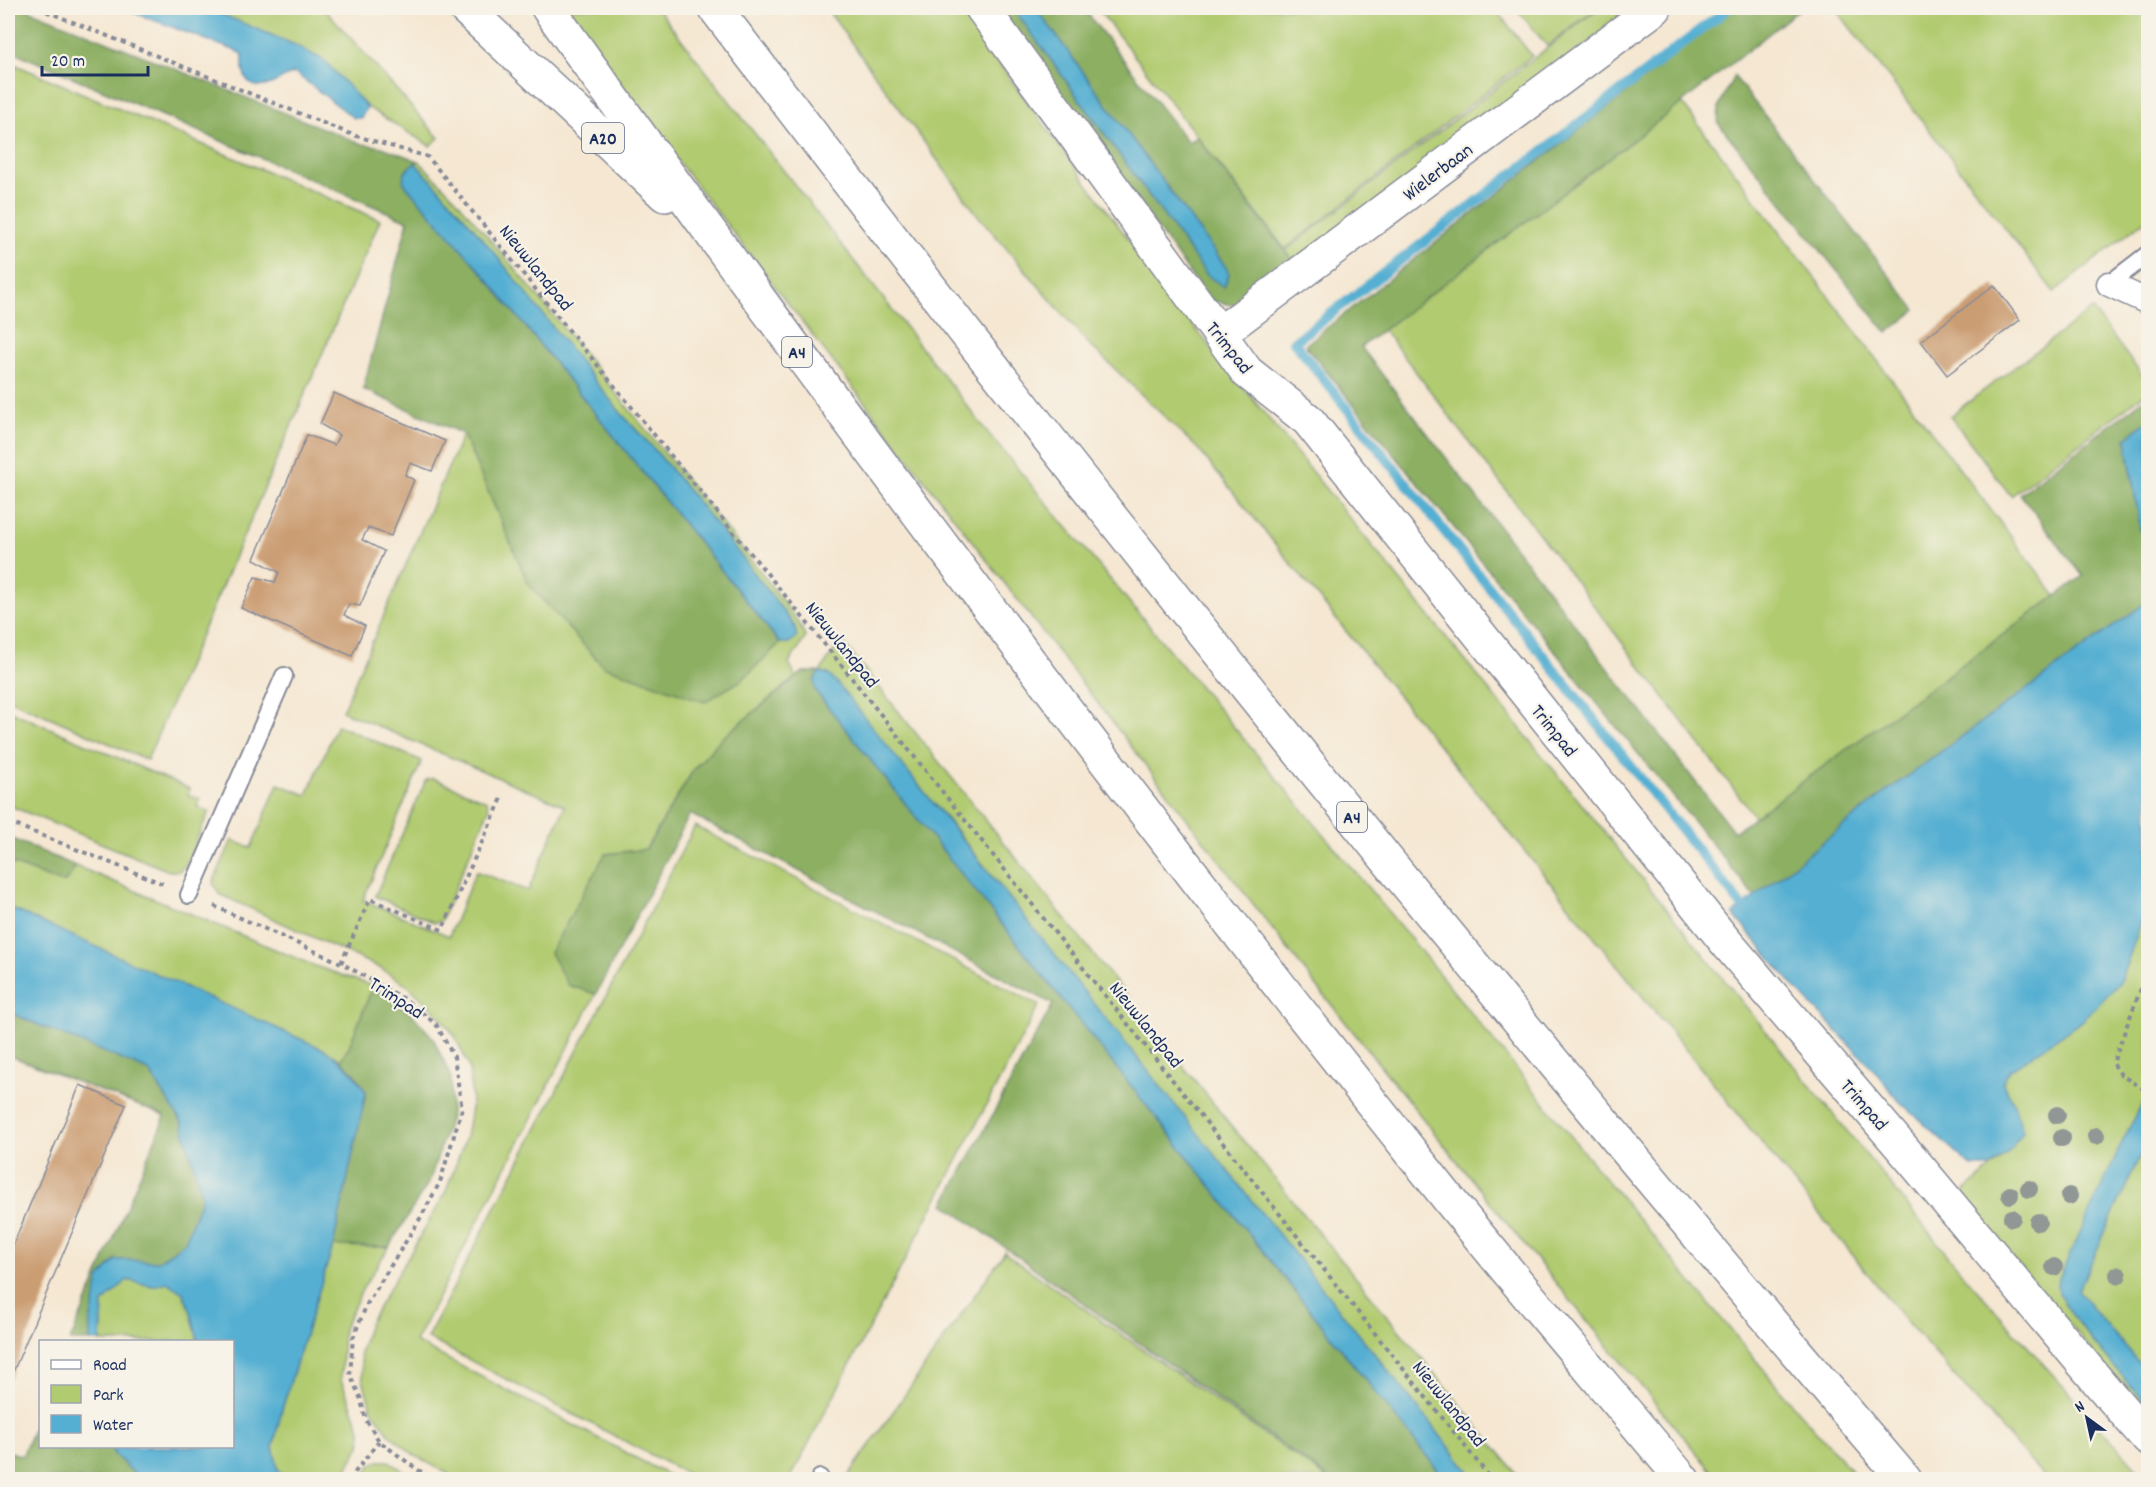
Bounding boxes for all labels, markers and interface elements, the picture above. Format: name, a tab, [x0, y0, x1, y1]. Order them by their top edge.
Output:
scale bar	[42, 39, 148, 77]
text: 20 m	[51, 50, 85, 75]
road number: A20	[582, 123, 624, 153]
street label: Wielerbaan	[1398, 138, 1480, 209]
street label: Nieuwlandpad	[491, 219, 578, 318]
street label: Trimpad	[1198, 316, 1258, 381]
road number: A4	[782, 337, 812, 367]
street label: Nieuwlandpad	[797, 596, 884, 695]
street label: Trimpad	[1523, 699, 1583, 764]
road number: A4	[1337, 802, 1367, 832]
street label: Trimpad	[362, 971, 428, 1028]
street label: Nieuwlandpad	[1101, 976, 1188, 1075]
street label: Trimpad	[1832, 1074, 1893, 1138]
legend	[39, 1340, 234, 1448]
text: Road	[93, 1354, 127, 1379]
street label: Nieuwlandpad	[1404, 1355, 1491, 1454]
text: Park	[93, 1384, 124, 1409]
north arrow	[2057, 1388, 2117, 1448]
text: N	[2071, 1396, 2090, 1419]
text: Water	[93, 1414, 133, 1439]

